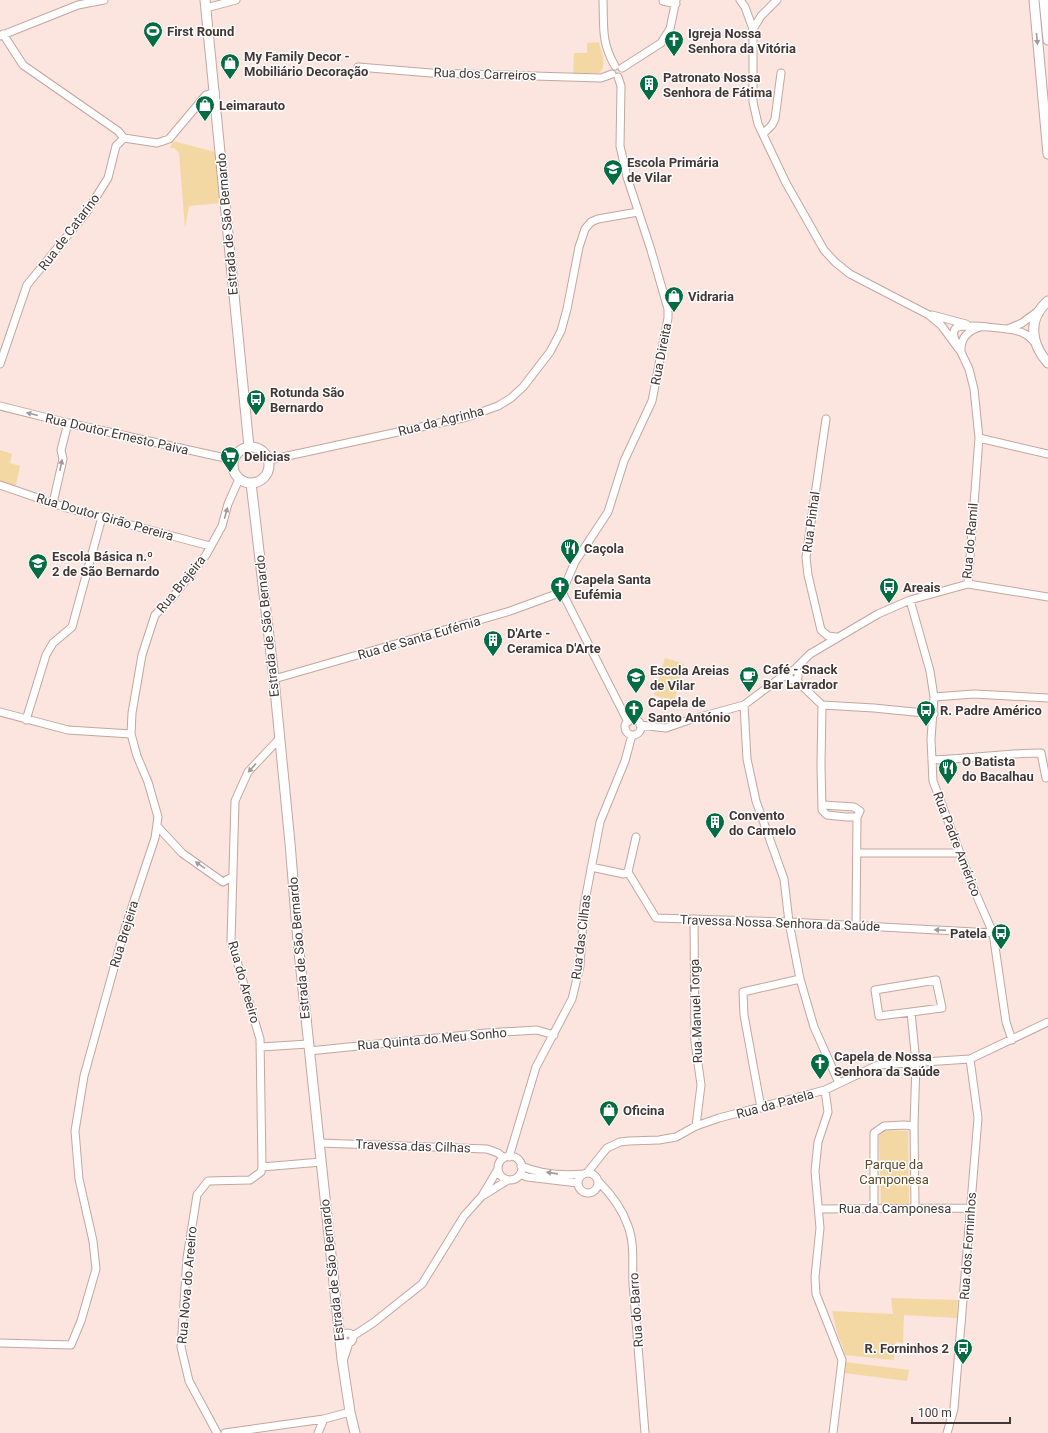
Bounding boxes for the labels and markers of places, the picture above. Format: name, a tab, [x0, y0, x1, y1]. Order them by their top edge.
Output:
sports icon: First Round	[142, 20, 164, 48]
place label: First Round	[167, 24, 234, 39]
place label: Igreja Nossa Senhora da Vitória	[688, 26, 796, 56]
church icon: Igreja Nossa Senhora da Vitória	[663, 29, 685, 57]
place label: My Family Decor - Mobiliário Decoração	[244, 49, 368, 79]
shop icon: My Family Decor - Mobiliário Decoração	[219, 52, 241, 80]
place label: Patronato Nossa Senhora de Fátima	[663, 70, 772, 100]
building icon: Patronato Nossa Senhora de Fátima	[638, 73, 660, 101]
shop icon: Leimarauto	[194, 94, 216, 122]
place label: Leimarauto	[219, 98, 285, 113]
place label: Escola Primária de Vilar	[627, 155, 719, 185]
school or university icon: Escola Primária de Vilar	[602, 158, 624, 186]
shop icon: Vidraria	[663, 285, 685, 313]
place label: Vidraria	[688, 289, 734, 304]
place label: Rotunda São Bernardo	[270, 385, 344, 415]
bus stop icon: Rotunda São Bernardo	[245, 388, 267, 416]
supermarket icon: Delicias	[219, 445, 241, 473]
place label: Delicias	[244, 449, 291, 464]
restaurant icon: Caçola	[559, 537, 581, 565]
place label: Caçola	[584, 541, 624, 556]
place label: Escola Básica n.º 2 de São Bernardo	[52, 549, 159, 579]
school or university icon: Escola Básica n.º 2 de São Bernardo	[27, 552, 49, 580]
place label: Capela Santa Eufémia	[574, 572, 651, 602]
church icon: Capela Santa Eufémia	[549, 575, 571, 603]
bus stop icon: Areais	[878, 576, 900, 604]
place label: Areais	[903, 580, 941, 595]
place label: D'Arte - Ceramica D'Arte	[507, 626, 601, 656]
building icon: D'Arte - Ceramica D'Arte	[482, 629, 504, 657]
place label: Café - Snack Bar Lavrador	[763, 662, 839, 692]
place label: Escola Areias de Vilar	[650, 663, 730, 693]
cafe icon: Café - Snack Bar Lavrador	[738, 665, 760, 693]
school or university icon: Escola Areias de Vilar	[625, 666, 647, 694]
place label: Capela de Santo António	[648, 695, 731, 725]
church icon: Capela de Santo António	[623, 698, 645, 726]
bus stop icon: R. Padre Américo	[915, 699, 937, 727]
place label: R. Padre Américo	[940, 703, 1042, 718]
place label: O Batista do Bacalhau	[962, 754, 1034, 784]
restaurant icon: O Batista do Bacalhau	[937, 757, 959, 785]
place label: Convento do Carmelo	[729, 808, 796, 838]
building icon: Convento do Carmelo	[704, 811, 726, 839]
bus stop icon: Patela	[990, 922, 1012, 950]
place label: Patela	[950, 926, 987, 941]
place label: Capela de Nossa Senhora da Saúde	[834, 1049, 940, 1079]
church icon: Capela de Nossa Senhora da Saúde	[809, 1052, 831, 1080]
shop icon: Oficina	[598, 1099, 620, 1127]
place label: Oficina	[623, 1103, 664, 1118]
bus stop icon: R. Forninhos 2	[952, 1337, 974, 1365]
place label: R. Forninhos 2	[865, 1341, 949, 1356]

